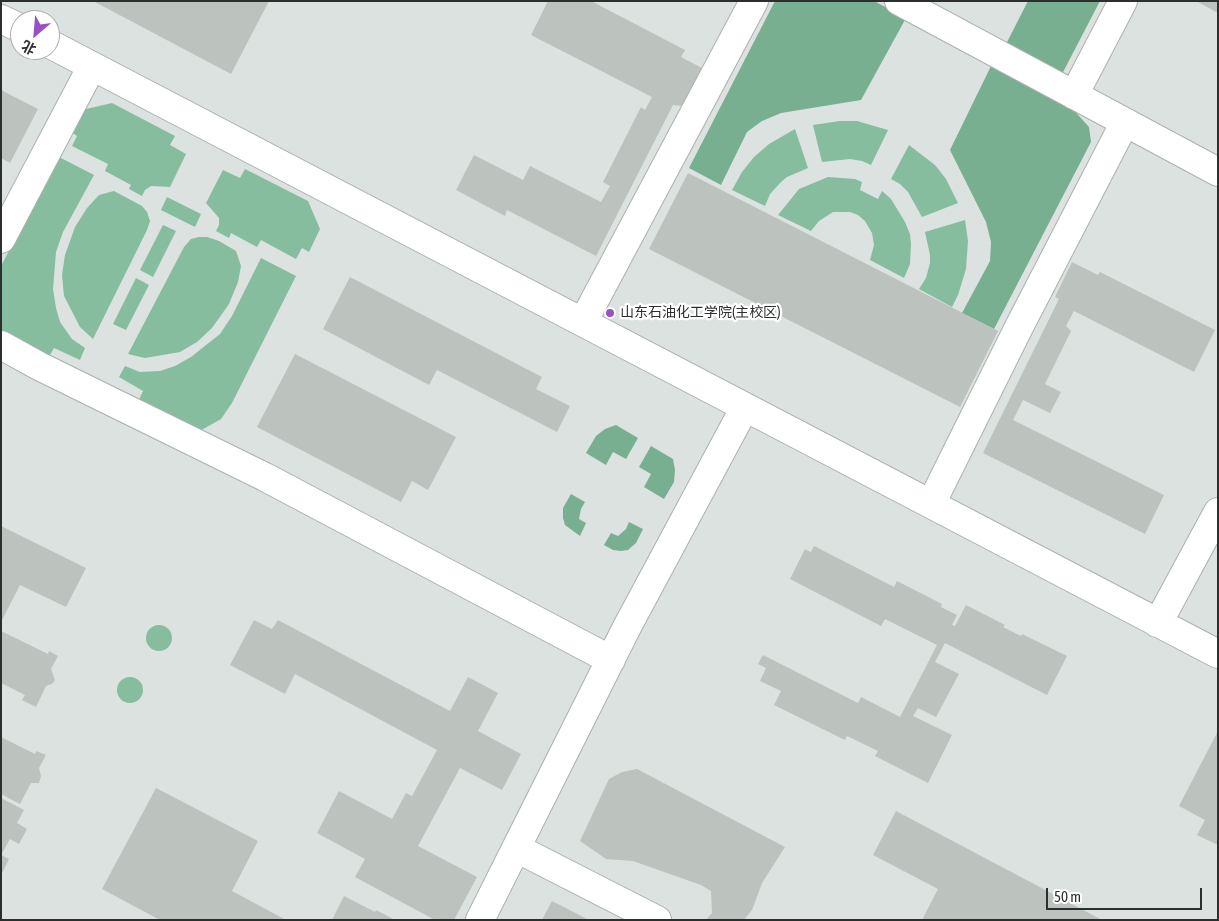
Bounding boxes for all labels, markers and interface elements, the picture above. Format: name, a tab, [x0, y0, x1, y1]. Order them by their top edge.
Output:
north arrow	[10, 10, 60, 60]
text: 北	[19, 37, 39, 58]
place label: 山东石油化工学院(主校区)	[620, 305, 781, 321]
marker: 山东石油化工学院(主校区)	[604, 307, 616, 319]
scale bar	[1049, 878, 1205, 910]
text: 50 m	[1054, 888, 1081, 905]

